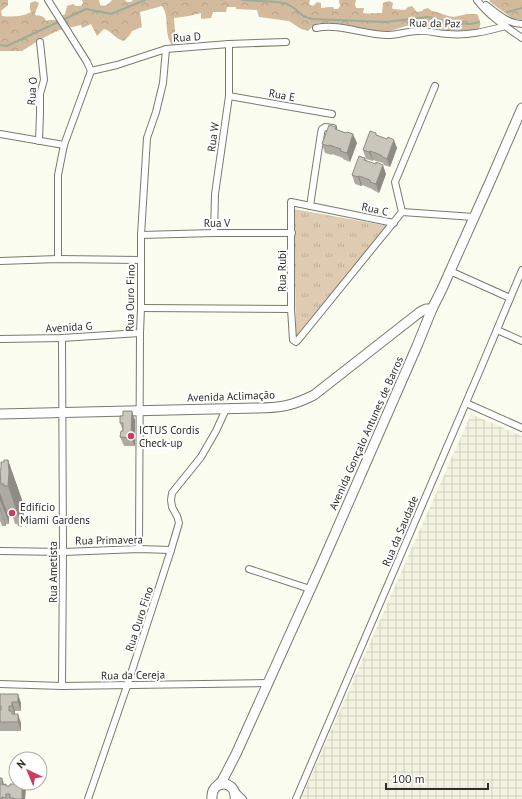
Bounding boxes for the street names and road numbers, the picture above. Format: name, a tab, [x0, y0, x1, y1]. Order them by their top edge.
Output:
street label: Rua da Paz	[409, 16, 461, 30]
street label: Rua D	[173, 29, 201, 45]
street label: Rua O	[24, 76, 40, 106]
street label: Rua E	[268, 86, 296, 104]
street label: Rua W	[204, 120, 222, 153]
street label: Rua C	[360, 199, 390, 219]
street label: Rua V	[204, 216, 231, 230]
street label: Rua Rubi	[275, 250, 289, 292]
street label: Rua Ouro Fino	[122, 264, 138, 332]
street label: Avenida G	[45, 319, 93, 335]
street label: Avenida Gonçalo Antunes de Barros	[326, 354, 406, 512]
street label: Avenida Aclimação	[187, 387, 275, 405]
street label: Rua da Saudade	[379, 493, 421, 568]
street label: Rua Primavera	[75, 532, 143, 548]
street label: Rua Ametista	[46, 541, 60, 603]
street label: Rua Ouro Fino	[122, 585, 156, 653]
street label: Rua da Cereja	[101, 667, 165, 683]

